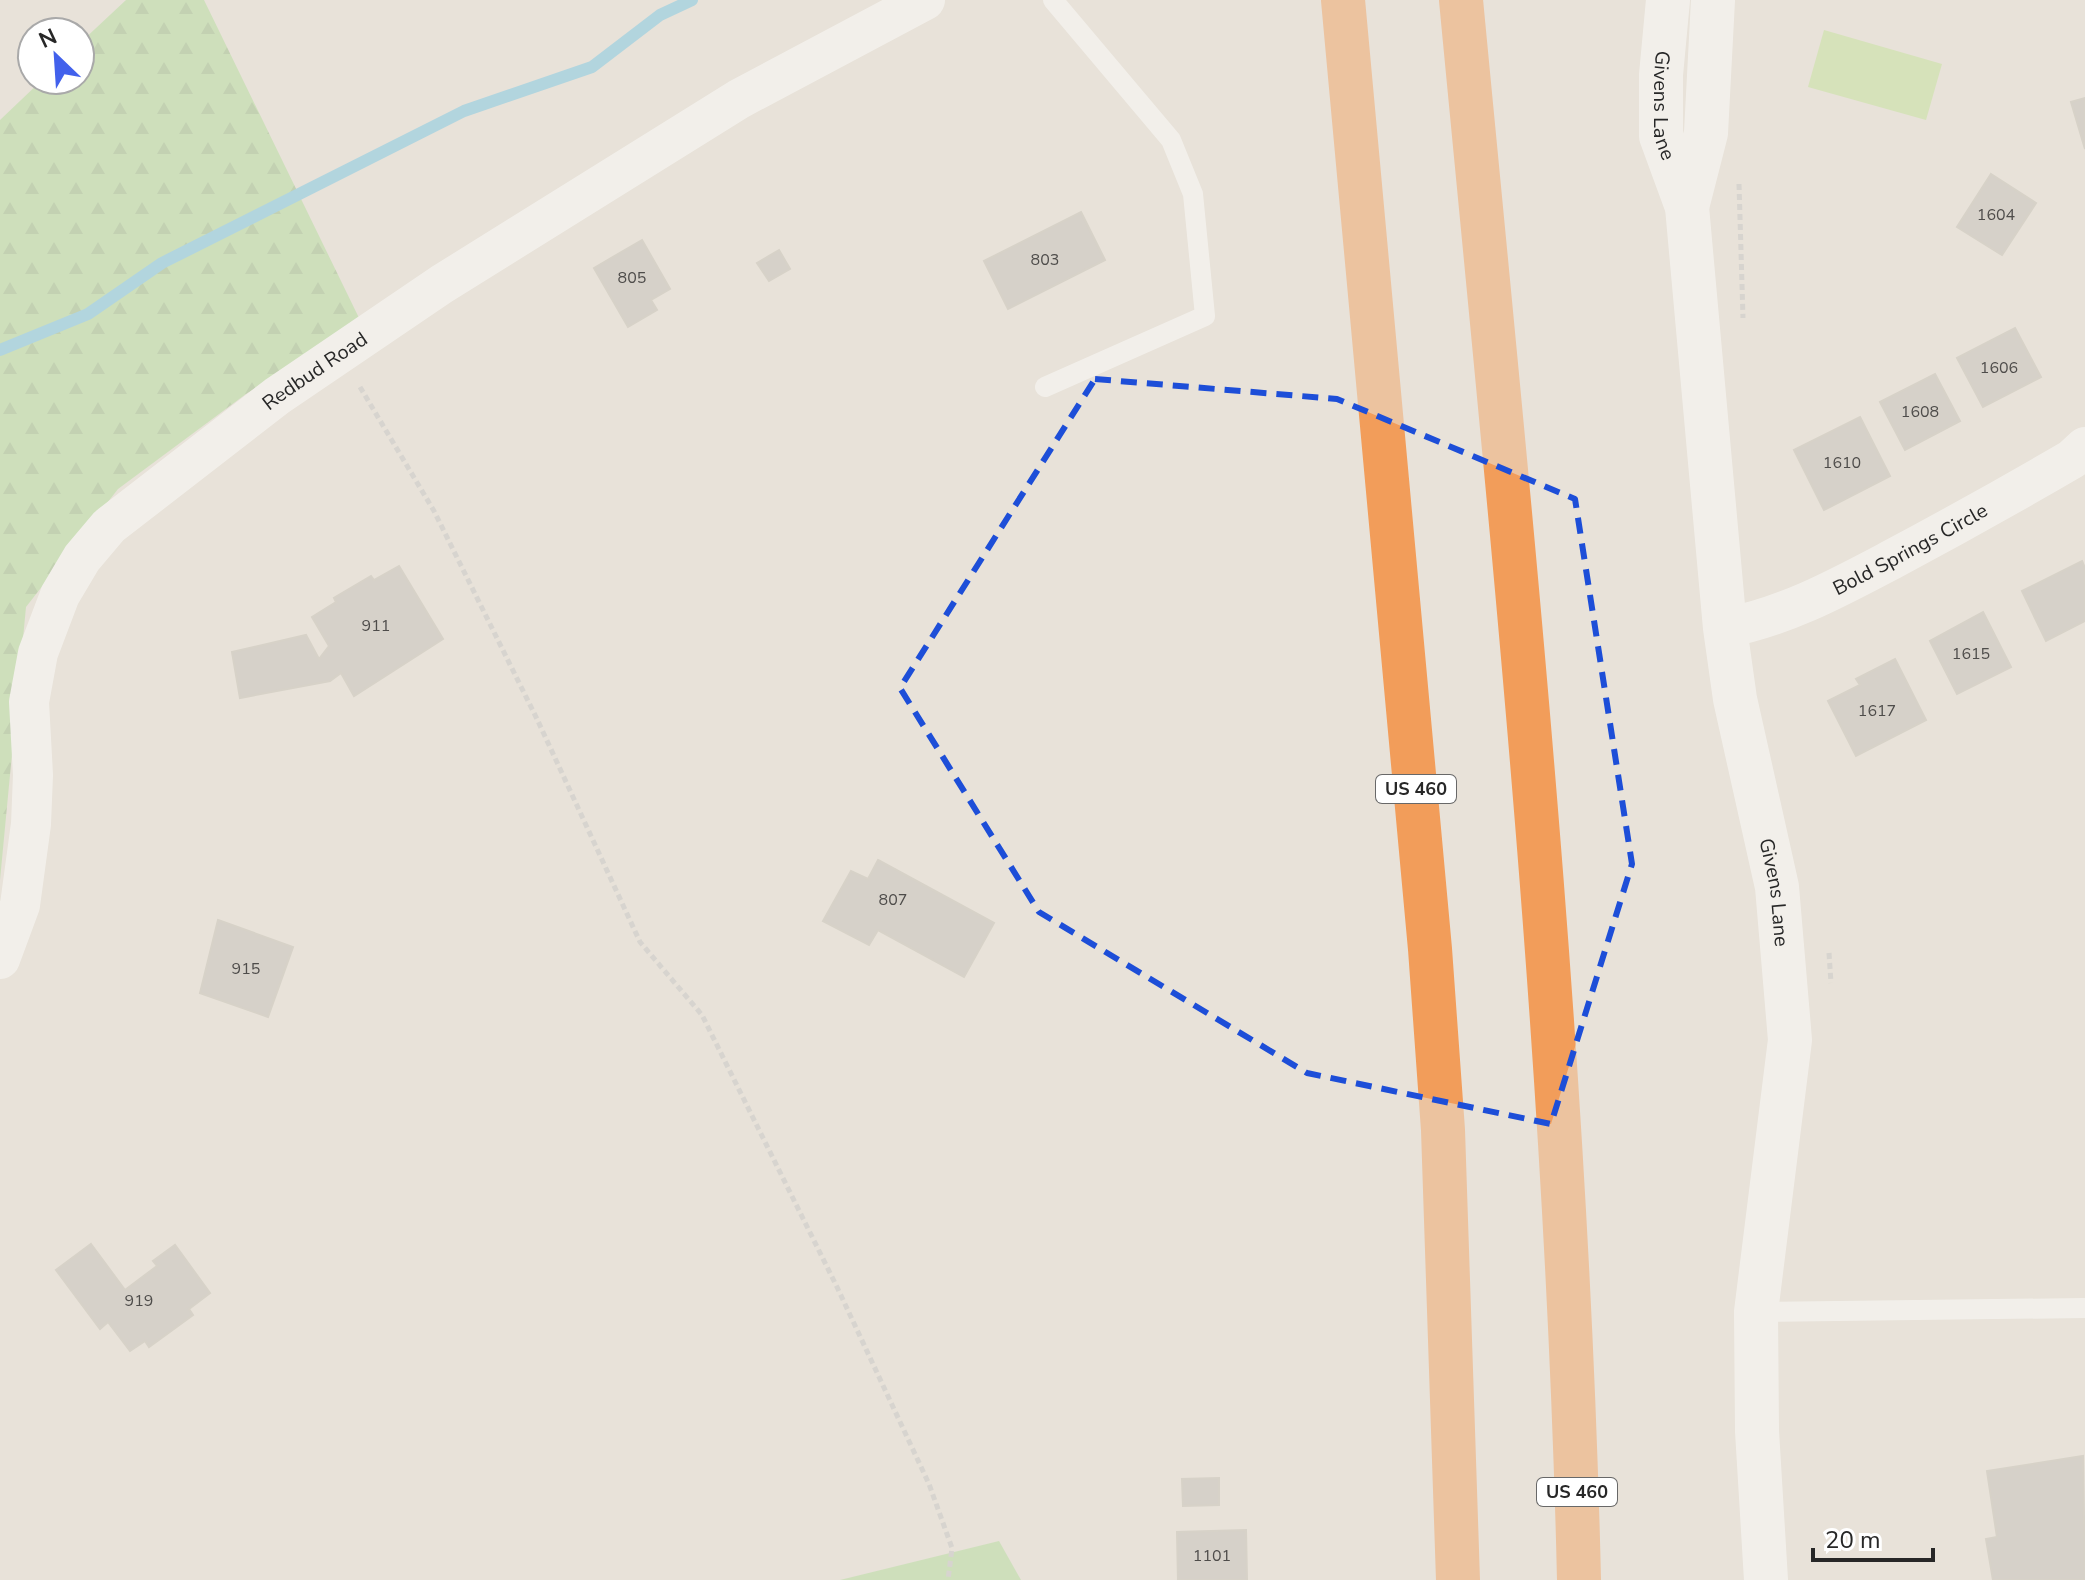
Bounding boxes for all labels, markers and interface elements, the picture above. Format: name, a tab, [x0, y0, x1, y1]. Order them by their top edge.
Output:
north arrow	[16, 16, 96, 96]
text: N	[34, 22, 62, 56]
street label: Givens Lane	[1648, 50, 1682, 164]
house number: 1604	[1977, 204, 2016, 226]
house number: 803	[1031, 249, 1059, 271]
house number: 805	[618, 267, 646, 289]
street label: Redbud Road	[256, 325, 372, 416]
house number: 1606	[1980, 357, 2018, 379]
house number: 1608	[1901, 401, 1939, 423]
house number: 1610	[1823, 452, 1861, 474]
street label: Bold Springs Circle	[1828, 497, 1992, 601]
house number: 911	[362, 615, 390, 637]
house number: 1615	[1952, 643, 1990, 665]
house number: 1617	[1858, 700, 1896, 722]
road number: US 460	[1376, 775, 1456, 803]
street label: Givens Lane	[1753, 835, 1796, 948]
house number: 807	[879, 889, 907, 911]
house number: 915	[232, 958, 260, 980]
house number: 919	[125, 1290, 153, 1312]
road number: US 460	[1537, 1478, 1617, 1506]
scale bar	[1813, 1512, 1933, 1562]
text: 20 m	[1825, 1524, 1881, 1556]
house number: 1101	[1193, 1545, 1231, 1567]

